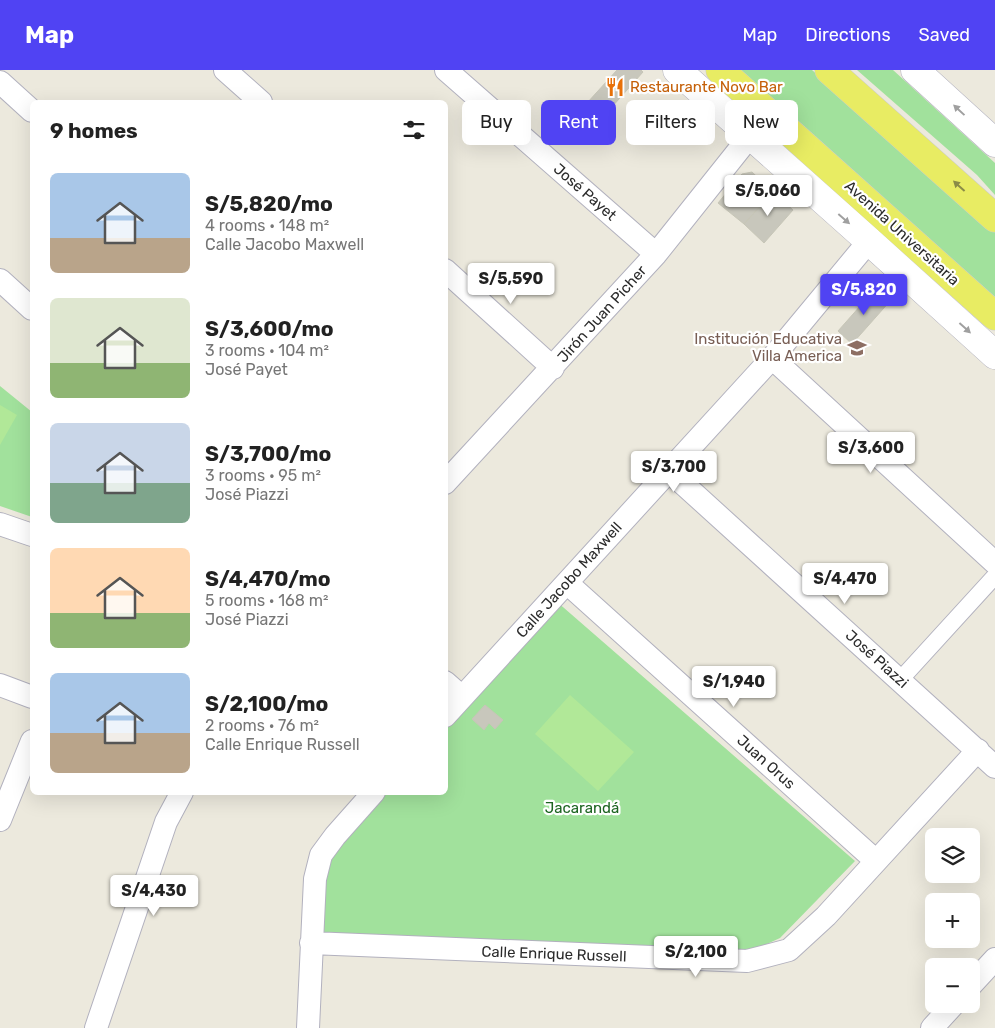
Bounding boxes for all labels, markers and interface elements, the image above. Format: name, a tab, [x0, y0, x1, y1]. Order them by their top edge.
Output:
text: Map	[25, 21, 74, 49]
text: Map	[742, 24, 777, 46]
text: Directions	[805, 24, 891, 46]
text: Saved	[919, 24, 970, 46]
restaurant icon: Restaurante Novo Bar	[604, 76, 626, 98]
place label: Restaurante Novo Bar	[630, 78, 783, 96]
chip: Buy	[462, 100, 531, 145]
chip: Rent	[541, 100, 616, 145]
chip: Filters	[626, 100, 715, 145]
chip: New	[725, 100, 798, 145]
one-way arrow	[954, 104, 966, 116]
icon: filters	[400, 116, 428, 144]
text: 9 homes	[50, 118, 138, 143]
street label: José Payet	[550, 160, 620, 224]
pin: S/5,060	[722, 174, 814, 217]
street label: Avenida Universitaria	[841, 177, 963, 289]
one-way arrow	[953, 180, 965, 192]
text: S/5,060	[735, 181, 801, 200]
text: S/5,820/mo	[205, 191, 333, 216]
icon: home	[90, 193, 150, 253]
one-way arrow	[838, 213, 851, 224]
text: 4 rooms · 148 m²	[205, 216, 329, 235]
text: Calle Jacobo Maxwell	[205, 235, 364, 254]
pin: S/5,590	[465, 262, 557, 305]
street label: Jirón Juan Picher	[554, 262, 650, 366]
text: S/5,590	[479, 269, 543, 288]
pin: S/5,820	[818, 274, 910, 316]
text: S/5,820	[831, 280, 897, 299]
text: S/3,600/mo	[205, 316, 334, 341]
icon: home	[90, 318, 150, 378]
one-way arrow	[958, 322, 970, 334]
place label: Institución Educativa Villa America	[694, 330, 842, 365]
school or university icon: Institución Educativa Villa America	[846, 337, 868, 359]
text: 3 rooms · 104 m²	[205, 341, 329, 360]
text: José Payet	[205, 360, 288, 379]
pin: S/3,600	[825, 432, 917, 474]
text: S/3,600	[838, 438, 904, 457]
text: S/3,700/mo	[205, 441, 331, 466]
icon: home	[90, 443, 150, 503]
pin: S/3,700	[628, 450, 720, 493]
text: S/3,700	[642, 457, 706, 476]
text: 3 rooms · 95 m²	[205, 466, 321, 485]
text: José Piazzi	[205, 485, 289, 504]
street label: Calle Jacobo Maxwell	[512, 519, 626, 641]
pin: S/4,470	[799, 562, 891, 605]
text: S/4,470/mo	[205, 566, 331, 591]
icon: home	[90, 568, 150, 628]
text: S/4,470	[813, 569, 877, 588]
text: 5 rooms · 168 m²	[205, 591, 329, 610]
text: José Piazzi	[205, 610, 289, 629]
street label: José Piazzi	[842, 626, 912, 692]
pin: S/1,940	[688, 666, 780, 708]
text: S/1,940	[703, 672, 765, 691]
text: S/2,100/mo	[205, 691, 328, 716]
icon: home	[90, 693, 150, 753]
text: 2 rooms · 76 m²	[205, 716, 319, 735]
street label: Juan Orus	[733, 731, 799, 793]
text: Calle Enrique Russell	[205, 735, 360, 754]
park label: Jacarandá	[545, 799, 619, 817]
map controls	[925, 828, 980, 1013]
button: layers	[925, 828, 980, 883]
pin: S/4,430	[108, 874, 200, 917]
text: S/4,430	[121, 881, 187, 900]
button: +	[925, 893, 980, 948]
pin: S/2,100	[650, 936, 742, 978]
street label: Calle Enrique Russell	[481, 942, 627, 966]
text: S/2,100	[665, 942, 727, 961]
button: −	[925, 958, 980, 1013]

